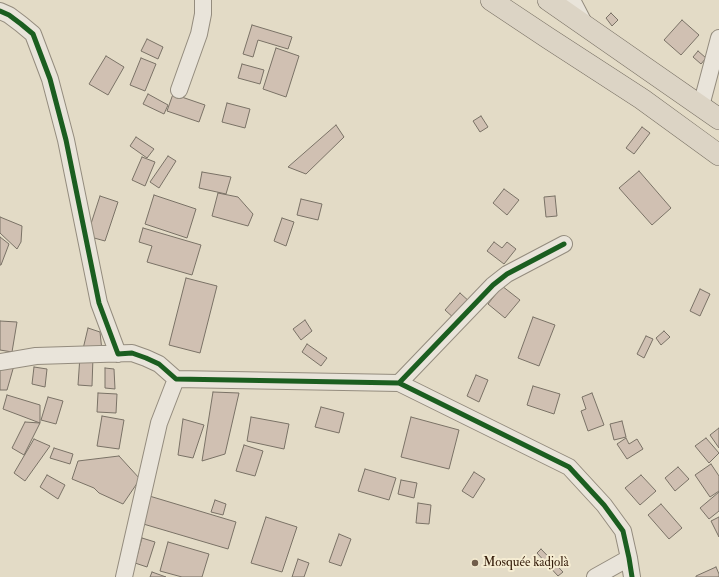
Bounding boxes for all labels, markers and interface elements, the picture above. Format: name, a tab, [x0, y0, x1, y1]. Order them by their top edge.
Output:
place label: Mosquée kadjolà	[483, 555, 569, 571]
marker: Mosquée kadjolà	[470, 558, 480, 568]

